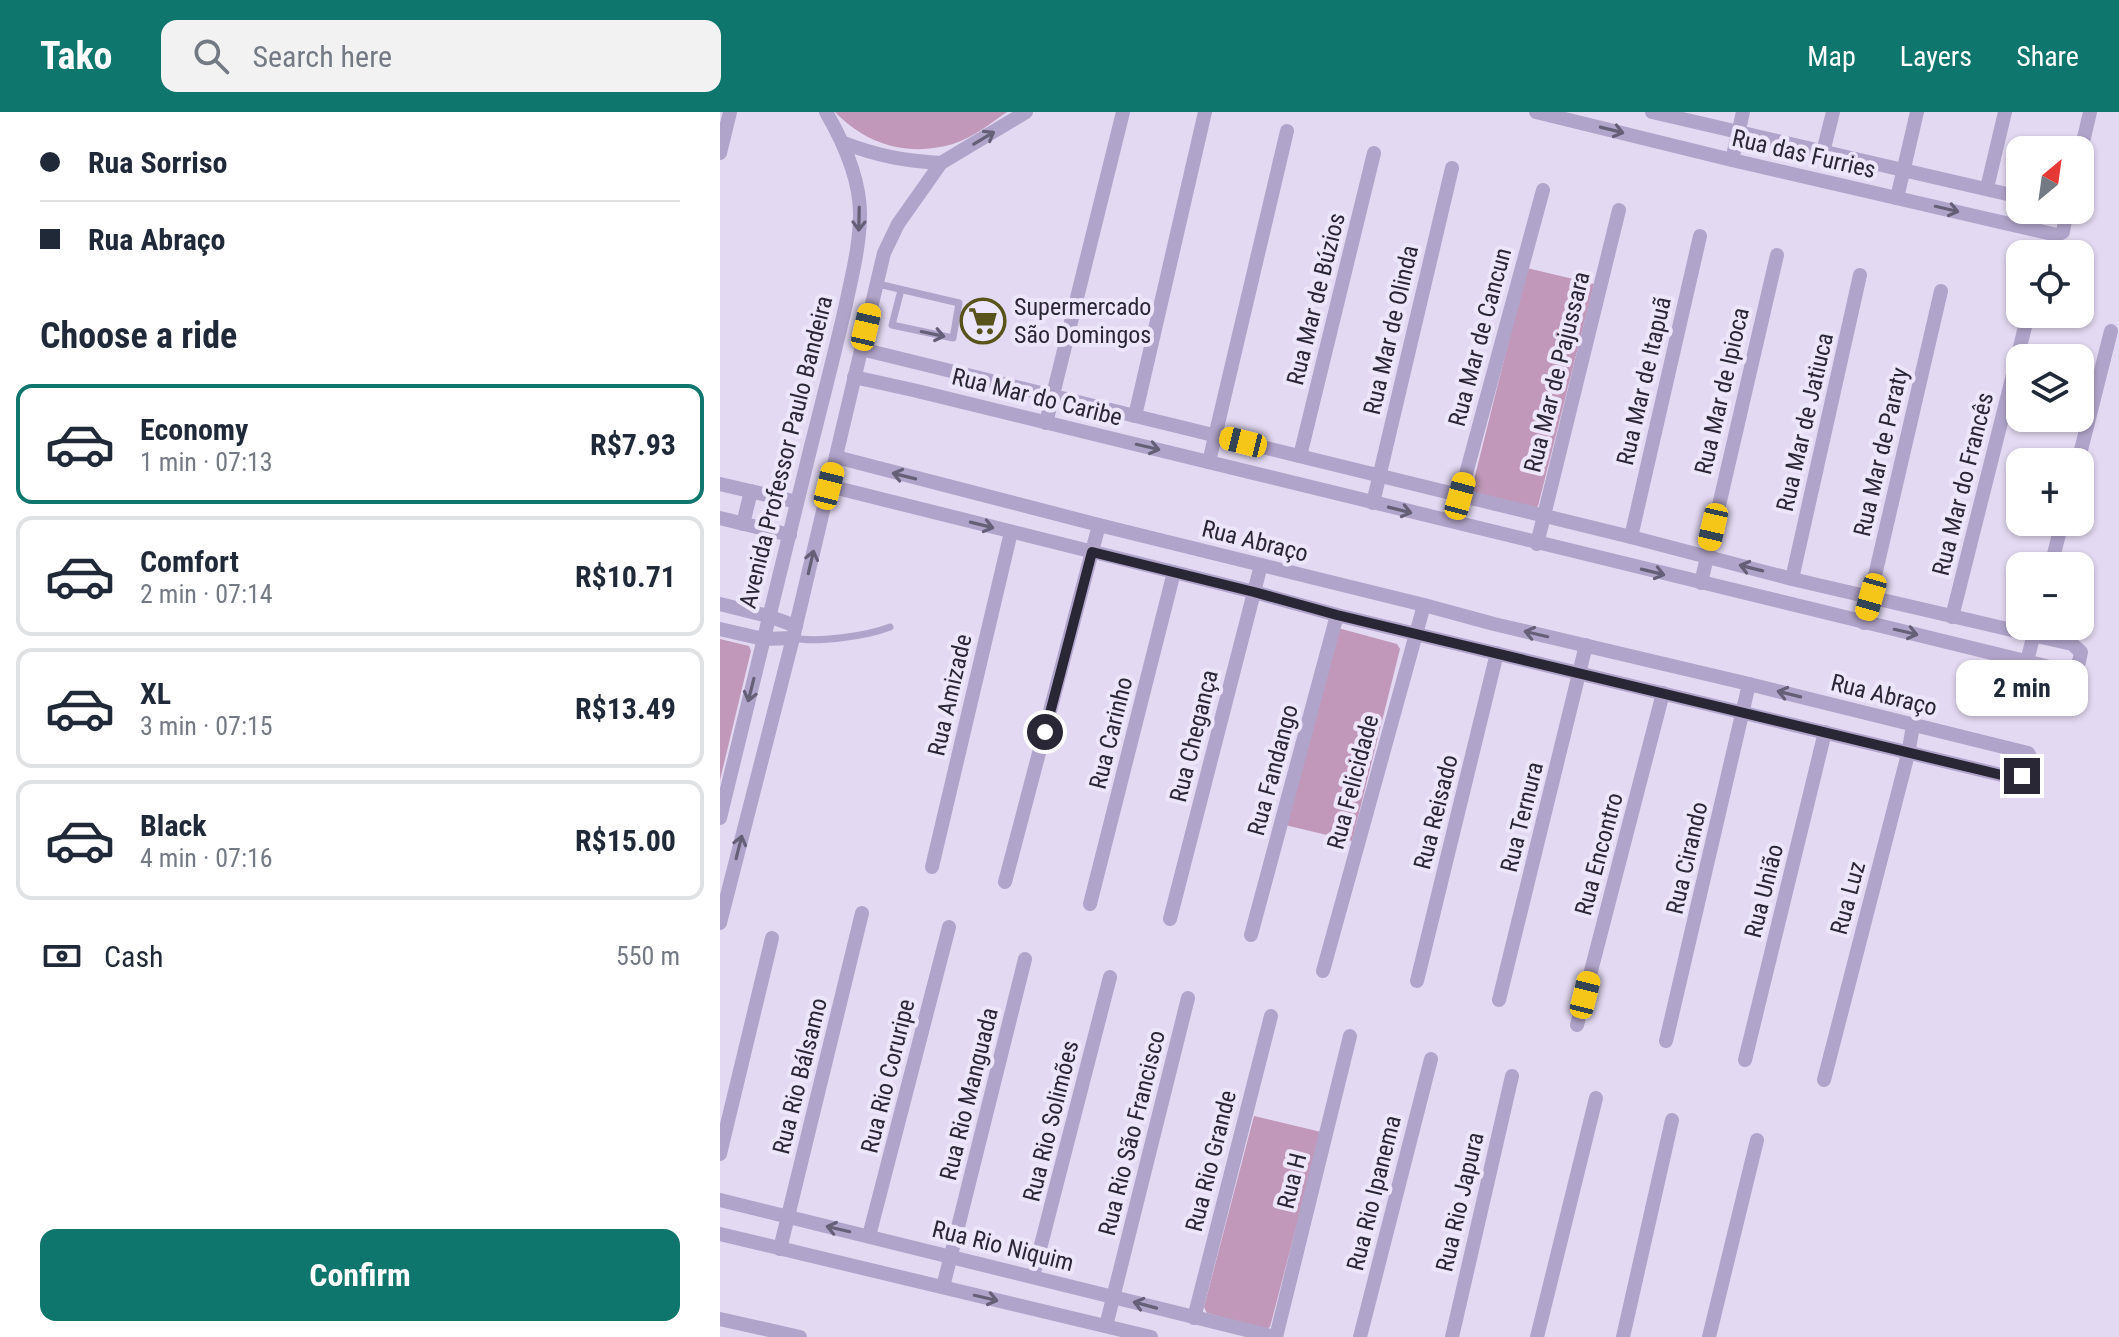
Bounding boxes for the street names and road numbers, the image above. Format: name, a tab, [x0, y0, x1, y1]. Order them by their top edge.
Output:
street label: Rua das Furries	[1730, 124, 1878, 184]
street label: Rua Mar de Búzios	[1281, 210, 1351, 388]
street label: Rua Mar de Olinda	[1358, 243, 1424, 417]
street label: Rua Mar de Cancun	[1443, 245, 1517, 429]
street label: Rua Mar de Pajussara	[1519, 269, 1595, 475]
street label: Avenida Professor Paulo Bandeira	[734, 293, 838, 611]
street label: Rua Mar de Itapuã	[1611, 294, 1677, 468]
street label: Rua Mar de Ipioca	[1689, 305, 1755, 477]
street label: Rua Mar de Jatiuca	[1771, 330, 1839, 514]
street label: Rua Mar do Caribe	[949, 362, 1125, 432]
street label: Rua Mar de Paraty	[1848, 365, 1914, 539]
street label: Rua Mar do Francês	[1927, 390, 1999, 578]
street label: Rua Abraço	[1199, 514, 1311, 568]
street label: Rua Amizade	[922, 631, 978, 759]
street label: Rua Chegança	[1164, 667, 1224, 805]
street label: Rua Abraço	[1828, 668, 1940, 722]
street label: Rua Carinho	[1084, 674, 1138, 792]
street label: Rua Fandango	[1242, 701, 1304, 839]
street label: Rua Felicidade	[1322, 712, 1384, 852]
street label: Rua Reisado	[1408, 752, 1464, 872]
street label: Rua Ternura	[1495, 759, 1549, 875]
street label: Rua Encontro	[1569, 790, 1629, 918]
street label: Rua Cirando	[1660, 799, 1714, 917]
street label: Rua União	[1739, 841, 1789, 941]
street label: Rua Luz	[1825, 858, 1871, 938]
street label: Rua Rio Bálsamo	[767, 995, 833, 1157]
street label: Rua Rio Coruripe	[855, 996, 921, 1156]
street label: Rua Rio Manguada	[934, 1005, 1004, 1183]
street label: Rua Rio São Francisco	[1093, 1027, 1171, 1239]
street label: Rua Rio Solimões	[1017, 1038, 1085, 1204]
street label: Rua Rio Grande	[1180, 1088, 1242, 1234]
street label: Rua Rio Ipanema	[1341, 1113, 1407, 1273]
street label: Rua Rio Japura	[1430, 1130, 1490, 1274]
street label: Rua H	[1272, 1150, 1312, 1212]
street label: Rua Rio Niquim	[929, 1215, 1077, 1277]

